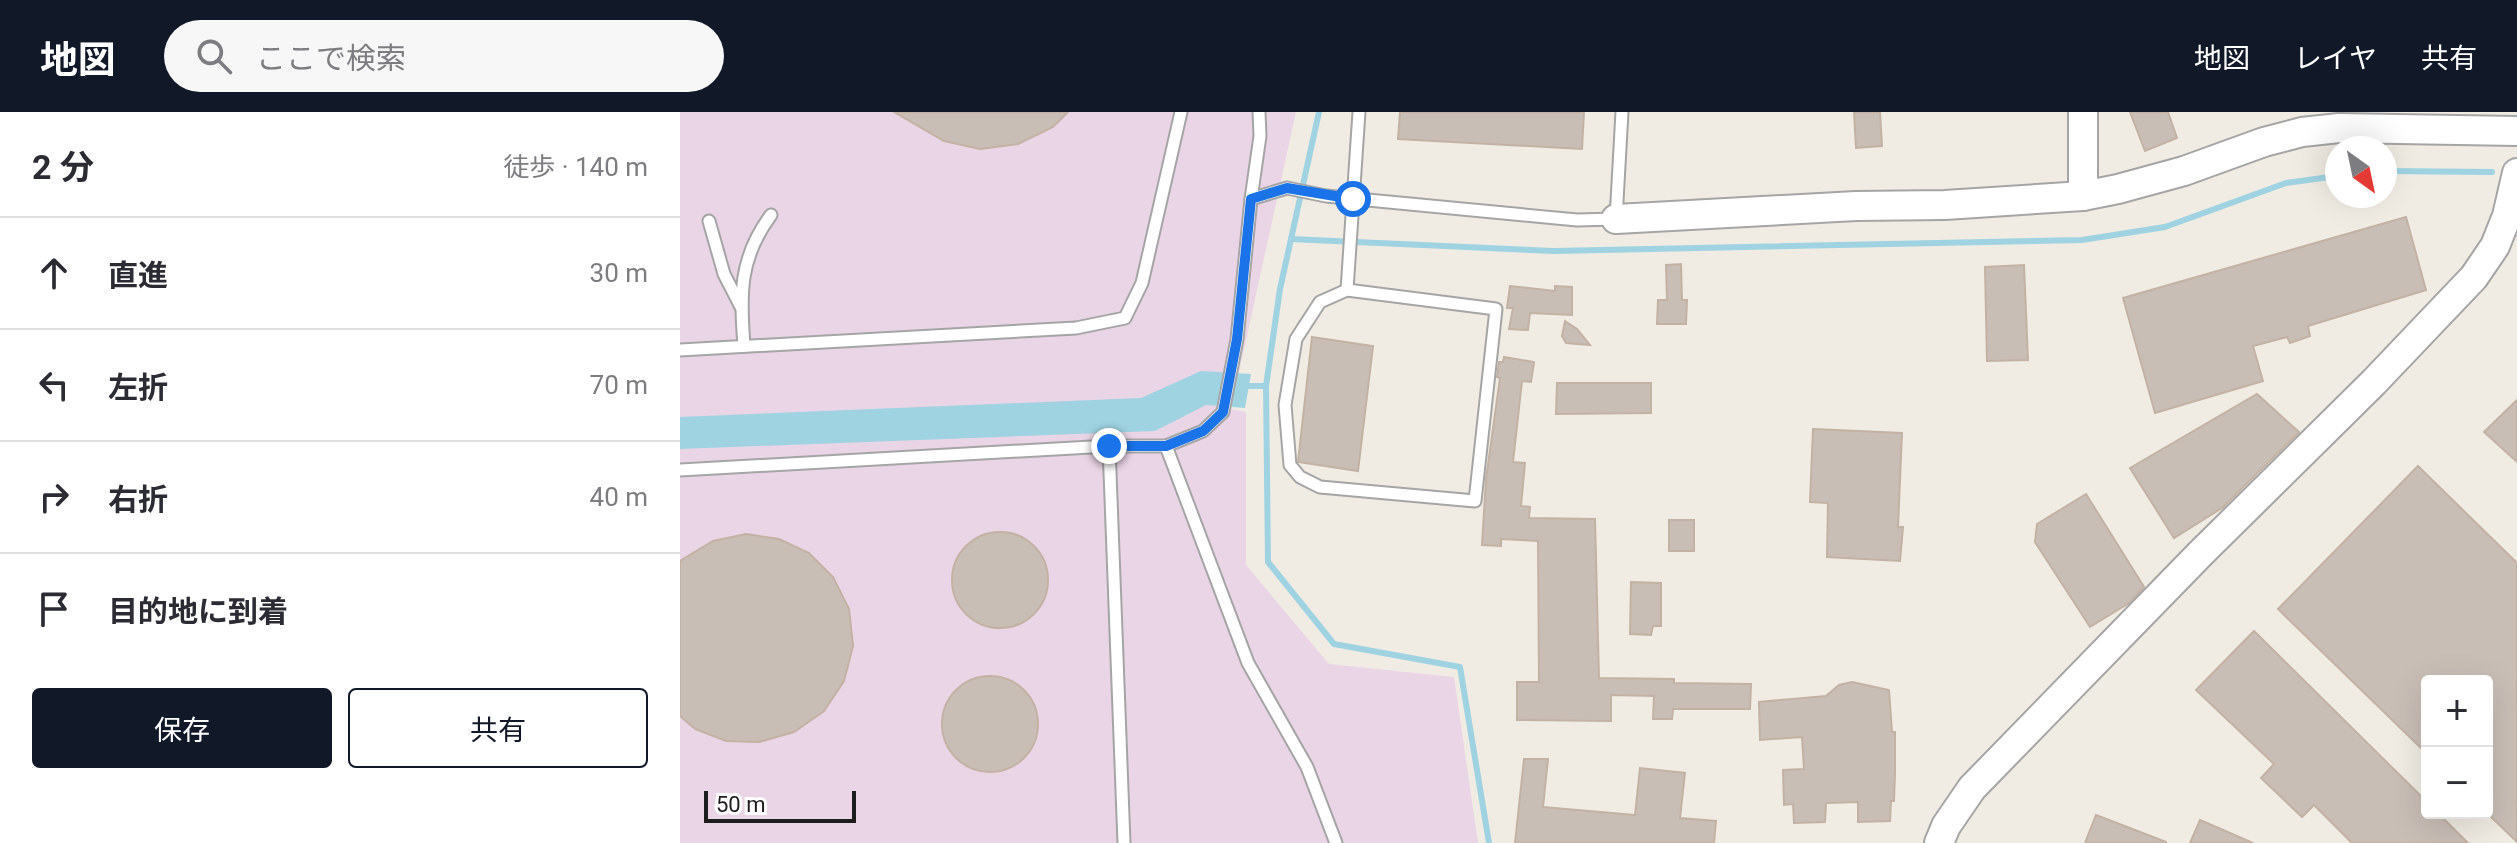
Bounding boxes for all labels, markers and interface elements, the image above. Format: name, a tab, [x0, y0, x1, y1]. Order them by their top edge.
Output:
search box	[164, 20, 724, 92]
icon: search	[192, 34, 236, 78]
text: 地図	[40, 38, 116, 82]
text: ここで検索	[256, 41, 406, 76]
text: 地図	[2194, 42, 2250, 75]
text: レイヤ	[2294, 42, 2377, 75]
text: 共有	[2421, 42, 2477, 75]
north arrow	[2325, 136, 2397, 208]
text: 2 分	[32, 147, 94, 187]
text: 徒歩 · 140 m	[503, 152, 648, 182]
route start	[1335, 181, 1371, 217]
icon: ahead	[32, 251, 76, 295]
text: 直進	[108, 258, 168, 293]
text: 30 m	[590, 258, 648, 288]
icon: left	[32, 363, 76, 407]
text: 左折	[108, 370, 168, 405]
text: 70 m	[590, 370, 648, 400]
route end	[1091, 428, 1127, 464]
icon: right	[32, 475, 76, 519]
text: 右折	[108, 482, 168, 517]
text: 40 m	[590, 482, 648, 512]
icon: arrive	[32, 587, 76, 631]
text: 目的地に到着	[108, 594, 288, 629]
map controls	[2421, 675, 2493, 819]
button: +	[2421, 675, 2493, 747]
button: 保存	[32, 688, 332, 768]
button: 共有	[348, 688, 648, 768]
button: −	[2421, 747, 2493, 819]
scale bar	[704, 787, 856, 823]
text: 50 m	[716, 792, 765, 817]

